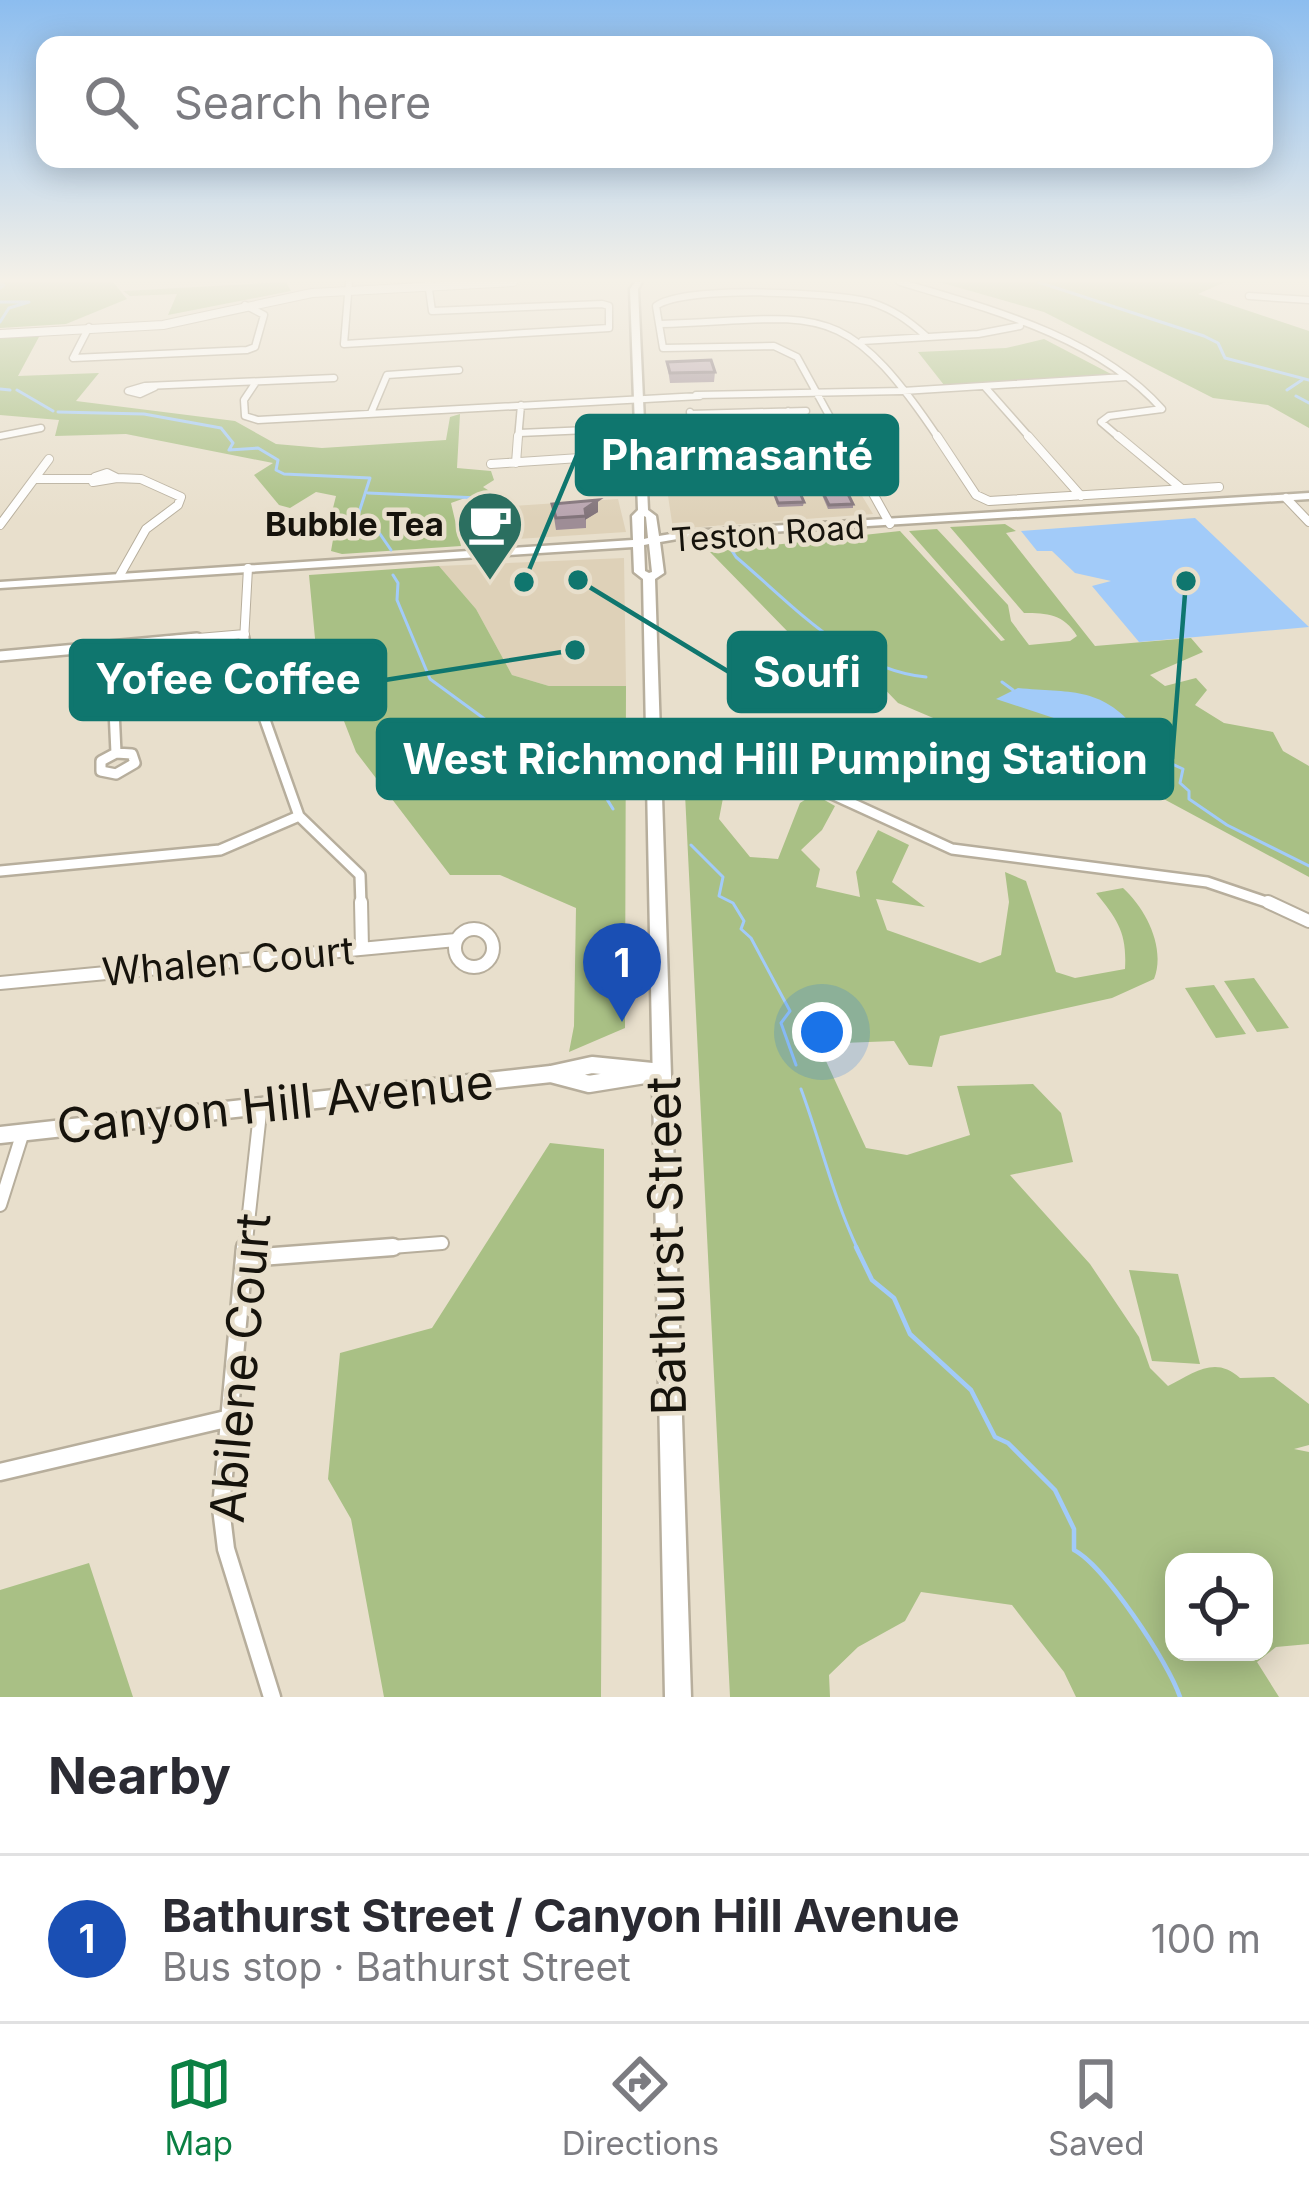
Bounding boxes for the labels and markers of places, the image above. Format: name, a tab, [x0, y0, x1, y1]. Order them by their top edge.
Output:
callout: Pharmasanté	[577, 416, 897, 494]
cafe icon: Bubble Tea	[455, 489, 525, 583]
place label: Bubble Tea	[265, 504, 444, 544]
callout: Soufi	[729, 633, 885, 711]
callout: Yofee Coffee	[71, 641, 385, 719]
callout: West Richmond Hill Pumping Station	[378, 720, 1172, 798]
pin: 1	[583, 923, 661, 1022]

